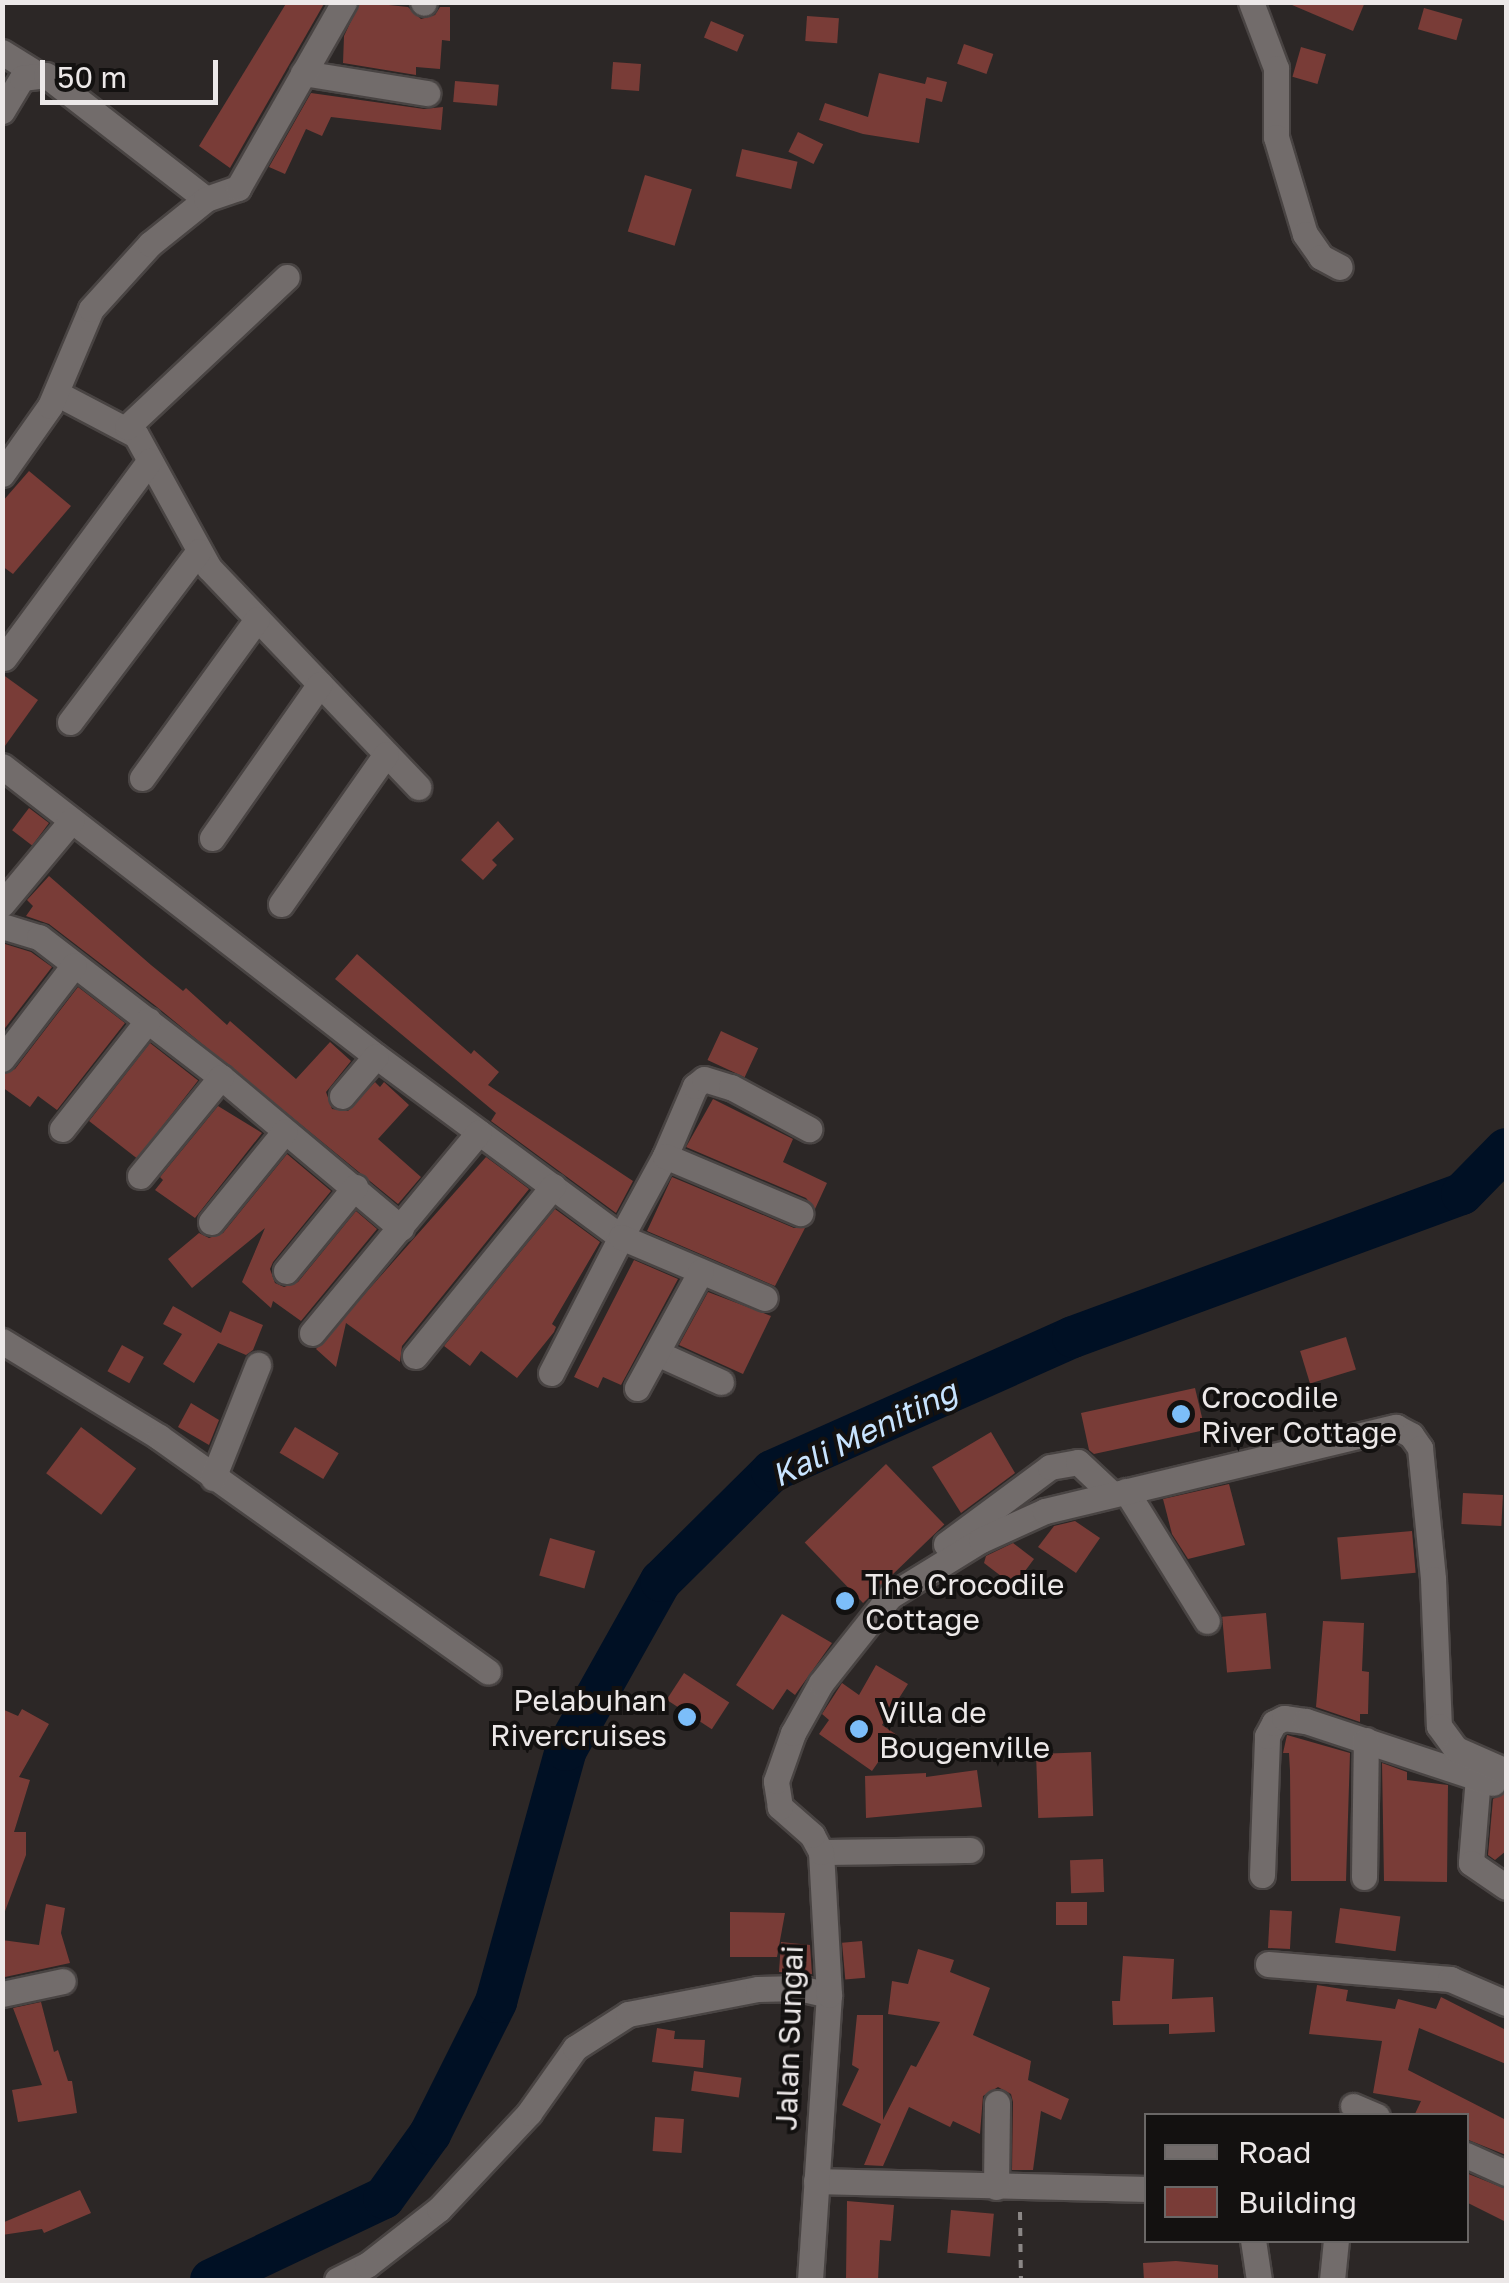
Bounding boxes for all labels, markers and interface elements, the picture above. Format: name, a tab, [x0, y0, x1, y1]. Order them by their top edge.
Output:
scale bar	[45, 40, 222, 102]
text: 50 m	[57, 59, 127, 95]
water label: Kali Meniting	[765, 1372, 963, 1494]
place label: Crocodile River Cottage	[1201, 1379, 1397, 1450]
marker: Crocodile River Cottage	[1170, 1403, 1192, 1425]
place label: The Crocodile Cottage	[865, 1566, 1064, 1636]
marker: The Crocodile Cottage	[834, 1590, 856, 1612]
place label: Pelabuhan Rivercruises	[490, 1682, 667, 1752]
place label: Villa de Bougenville	[879, 1694, 1050, 1764]
marker: Pelabuhan Rivercruises	[676, 1706, 698, 1728]
marker: Villa de Bougenville	[848, 1718, 870, 1740]
street label: Jalan Sungai	[768, 1945, 810, 2131]
legend	[1144, 2113, 1469, 2243]
text: Road	[1238, 2134, 1312, 2170]
text: Building	[1238, 2184, 1357, 2220]

